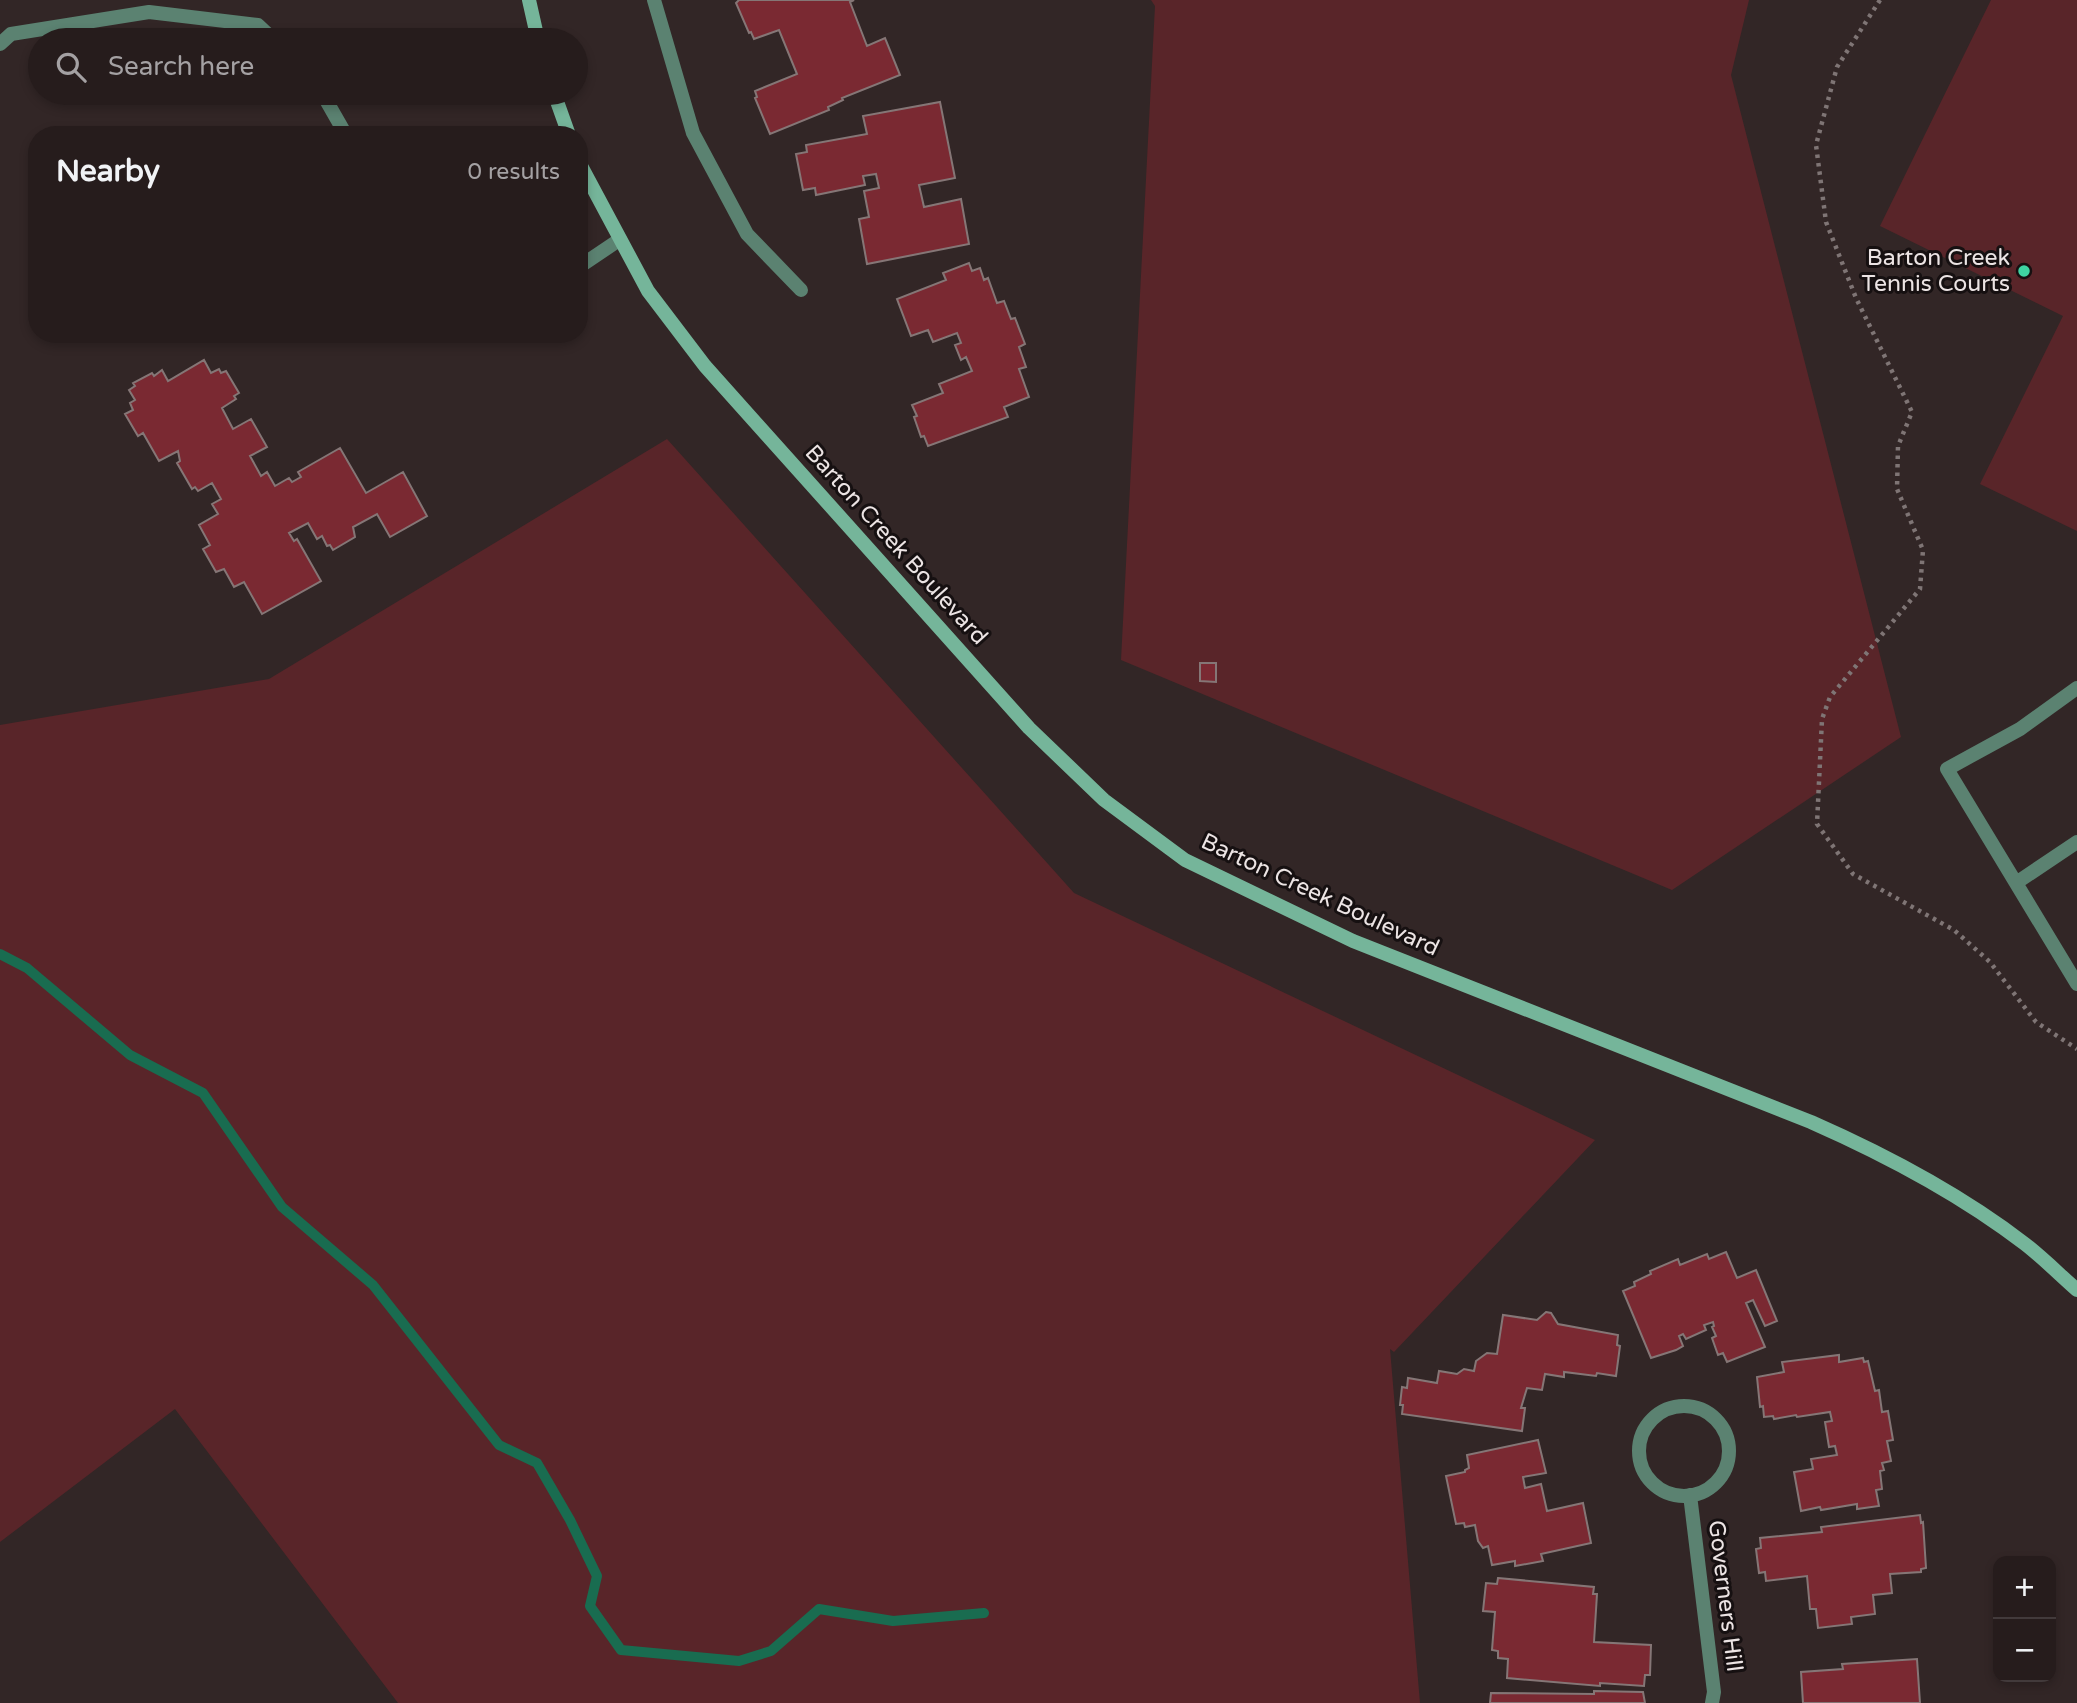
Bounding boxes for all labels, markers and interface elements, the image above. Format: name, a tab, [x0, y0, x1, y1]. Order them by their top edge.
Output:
search box	[28, 28, 588, 105]
icon: search	[52, 48, 90, 86]
text: Search here	[108, 51, 254, 82]
text: Nearby	[56, 153, 160, 190]
text: 0 results	[467, 158, 560, 186]
place label: Barton Creek Tennis Courts	[1861, 244, 2010, 298]
marker: Barton Creek Tennis Courts	[2016, 263, 2032, 279]
street label: Barton Creek Boulevard	[799, 439, 993, 651]
street label: Barton Creek Boulevard	[1196, 827, 1444, 963]
street label: Governers Hill	[1702, 1519, 1748, 1673]
map controls	[1993, 1556, 2056, 1682]
button: +	[1993, 1556, 2056, 1619]
button: −	[1993, 1619, 2056, 1682]

